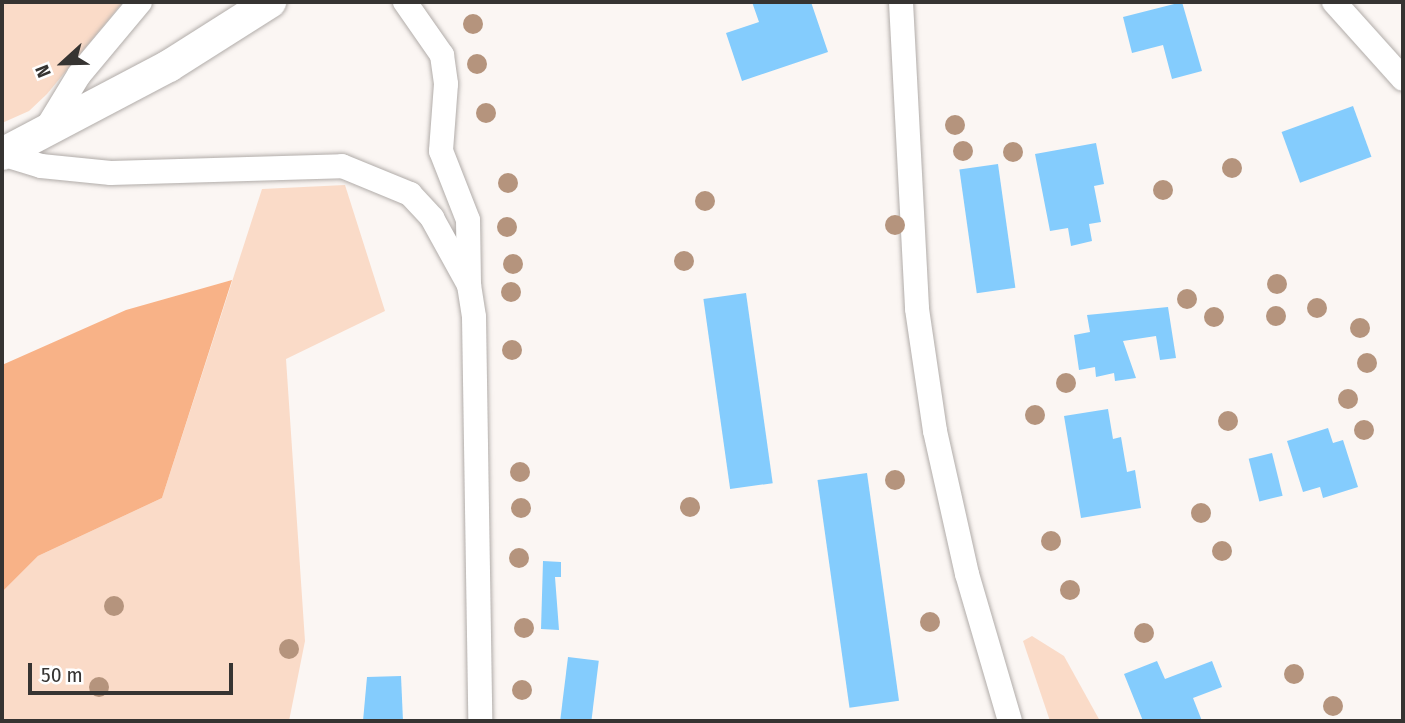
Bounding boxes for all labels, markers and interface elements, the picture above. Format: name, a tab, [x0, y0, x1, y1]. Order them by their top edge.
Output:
north arrow	[28, 28, 98, 98]
text: N	[30, 61, 56, 81]
scale bar	[32, 650, 236, 694]
text: 50 m	[41, 662, 83, 688]

